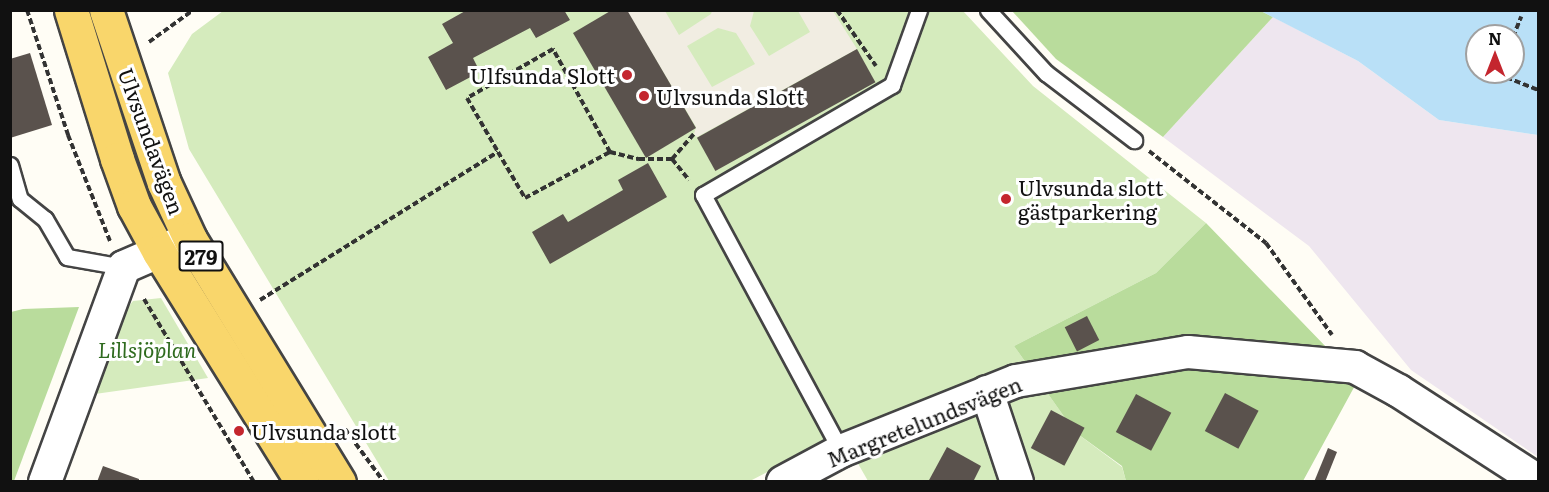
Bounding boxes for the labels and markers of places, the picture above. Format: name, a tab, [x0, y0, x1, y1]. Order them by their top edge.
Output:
place label: Ulfsunda Slott	[470, 62, 615, 88]
marker: Ulfsunda Slott	[620, 68, 634, 82]
place label: Ulvsunda Slott	[656, 83, 804, 109]
marker: Ulvsunda Slott	[637, 89, 651, 103]
place label: Ulvsunda slott gästparkering	[1018, 174, 1163, 224]
marker: Ulvsunda slott gästparkering	[999, 192, 1013, 206]
place label: Ulvsunda slott	[251, 418, 396, 444]
marker: Ulvsunda slott	[232, 424, 246, 438]

